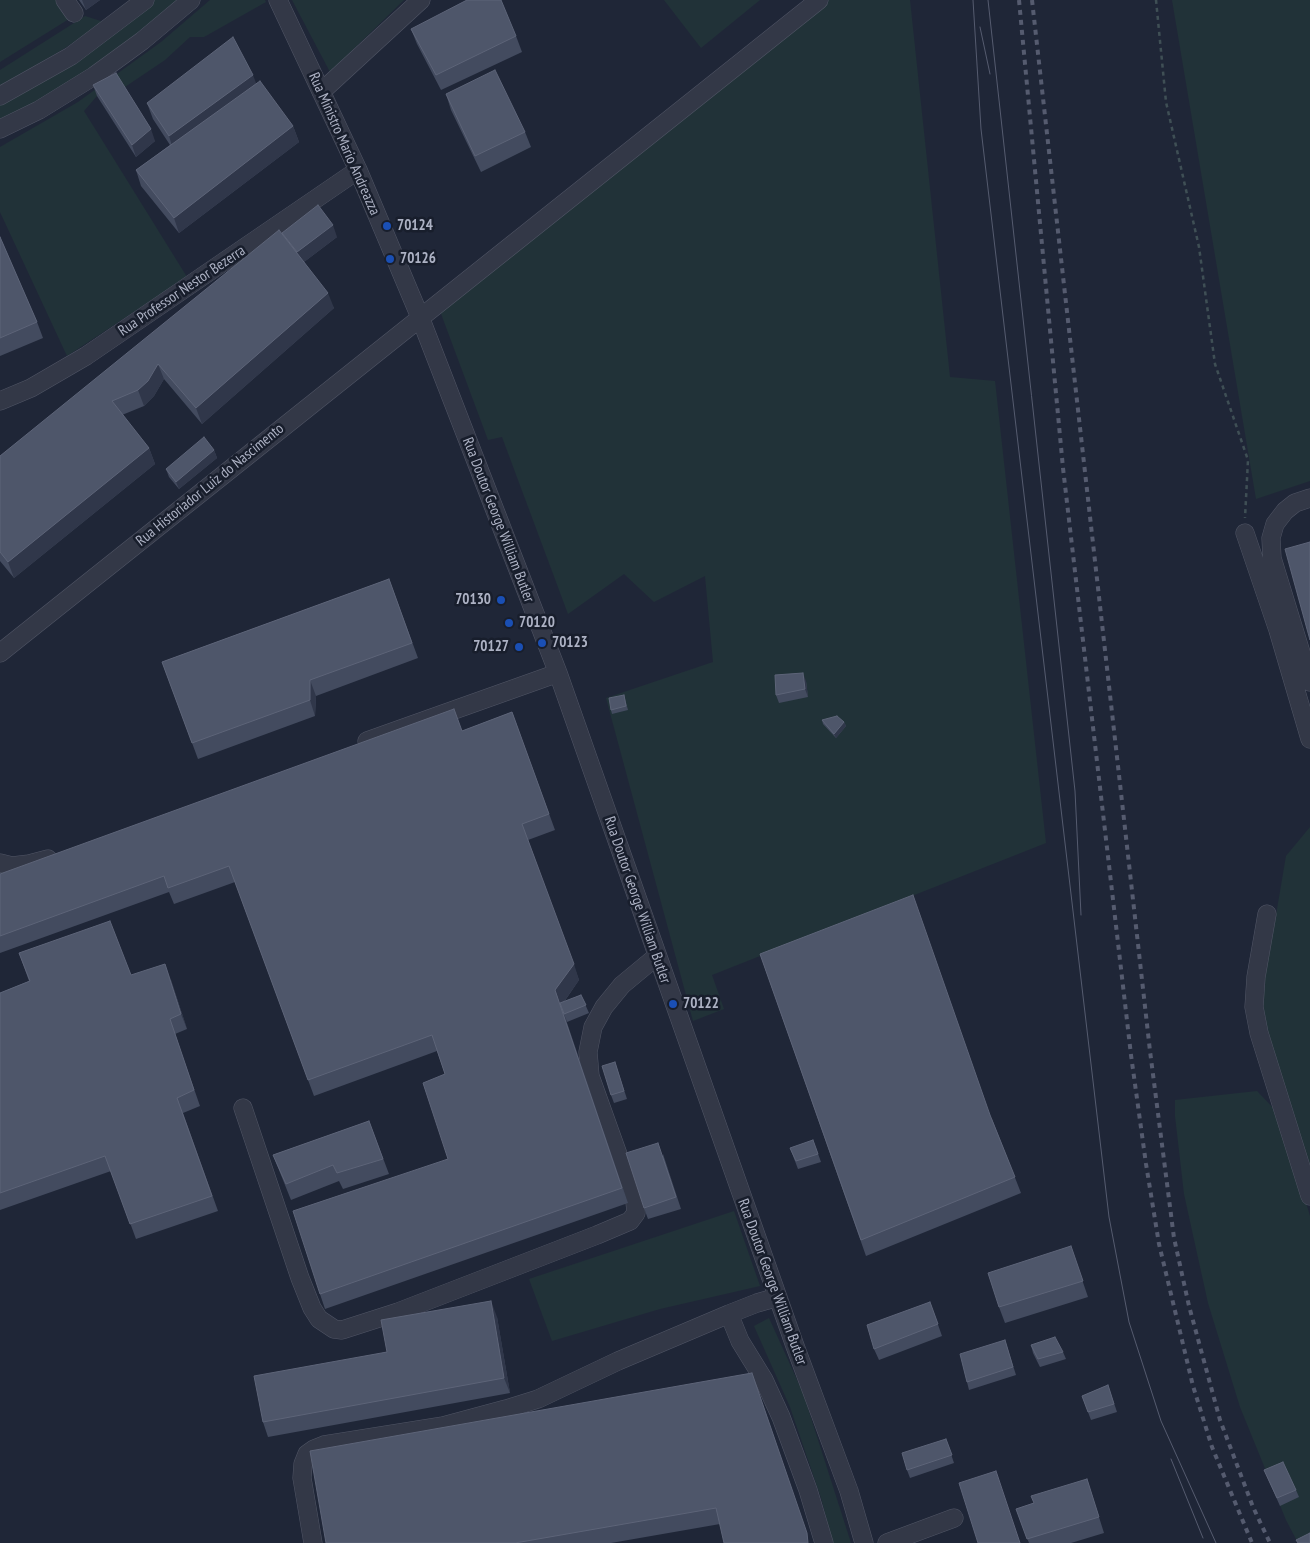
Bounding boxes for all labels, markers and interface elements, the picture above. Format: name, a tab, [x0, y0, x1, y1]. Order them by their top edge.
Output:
street label: Rua Ministro Mario Andreazza	[304, 70, 384, 218]
place label: 70124	[397, 217, 433, 235]
marker: 70124	[381, 220, 393, 232]
street label: Rua Professor Nestor Bezerra	[115, 242, 249, 340]
place label: 70126	[400, 250, 436, 268]
marker: 70126	[384, 253, 396, 265]
street label: Rua Historiador Luiz do Nascimento	[133, 420, 287, 550]
street label: Rua Doutor George William Butler	[458, 435, 538, 605]
place label: 70130	[455, 591, 491, 609]
marker: 70130	[495, 594, 507, 606]
place label: 70120	[519, 614, 555, 632]
marker: 70120	[503, 617, 515, 629]
place label: 70123	[552, 634, 588, 652]
marker: 70123	[536, 637, 548, 649]
place label: 70127	[473, 638, 509, 656]
marker: 70127	[513, 641, 525, 653]
street label: Rua Doutor George William Butler	[600, 814, 674, 986]
place label: 70122	[683, 995, 719, 1013]
marker: 70122	[667, 998, 679, 1010]
street label: Rua Doutor George William Butler	[734, 1196, 810, 1368]

